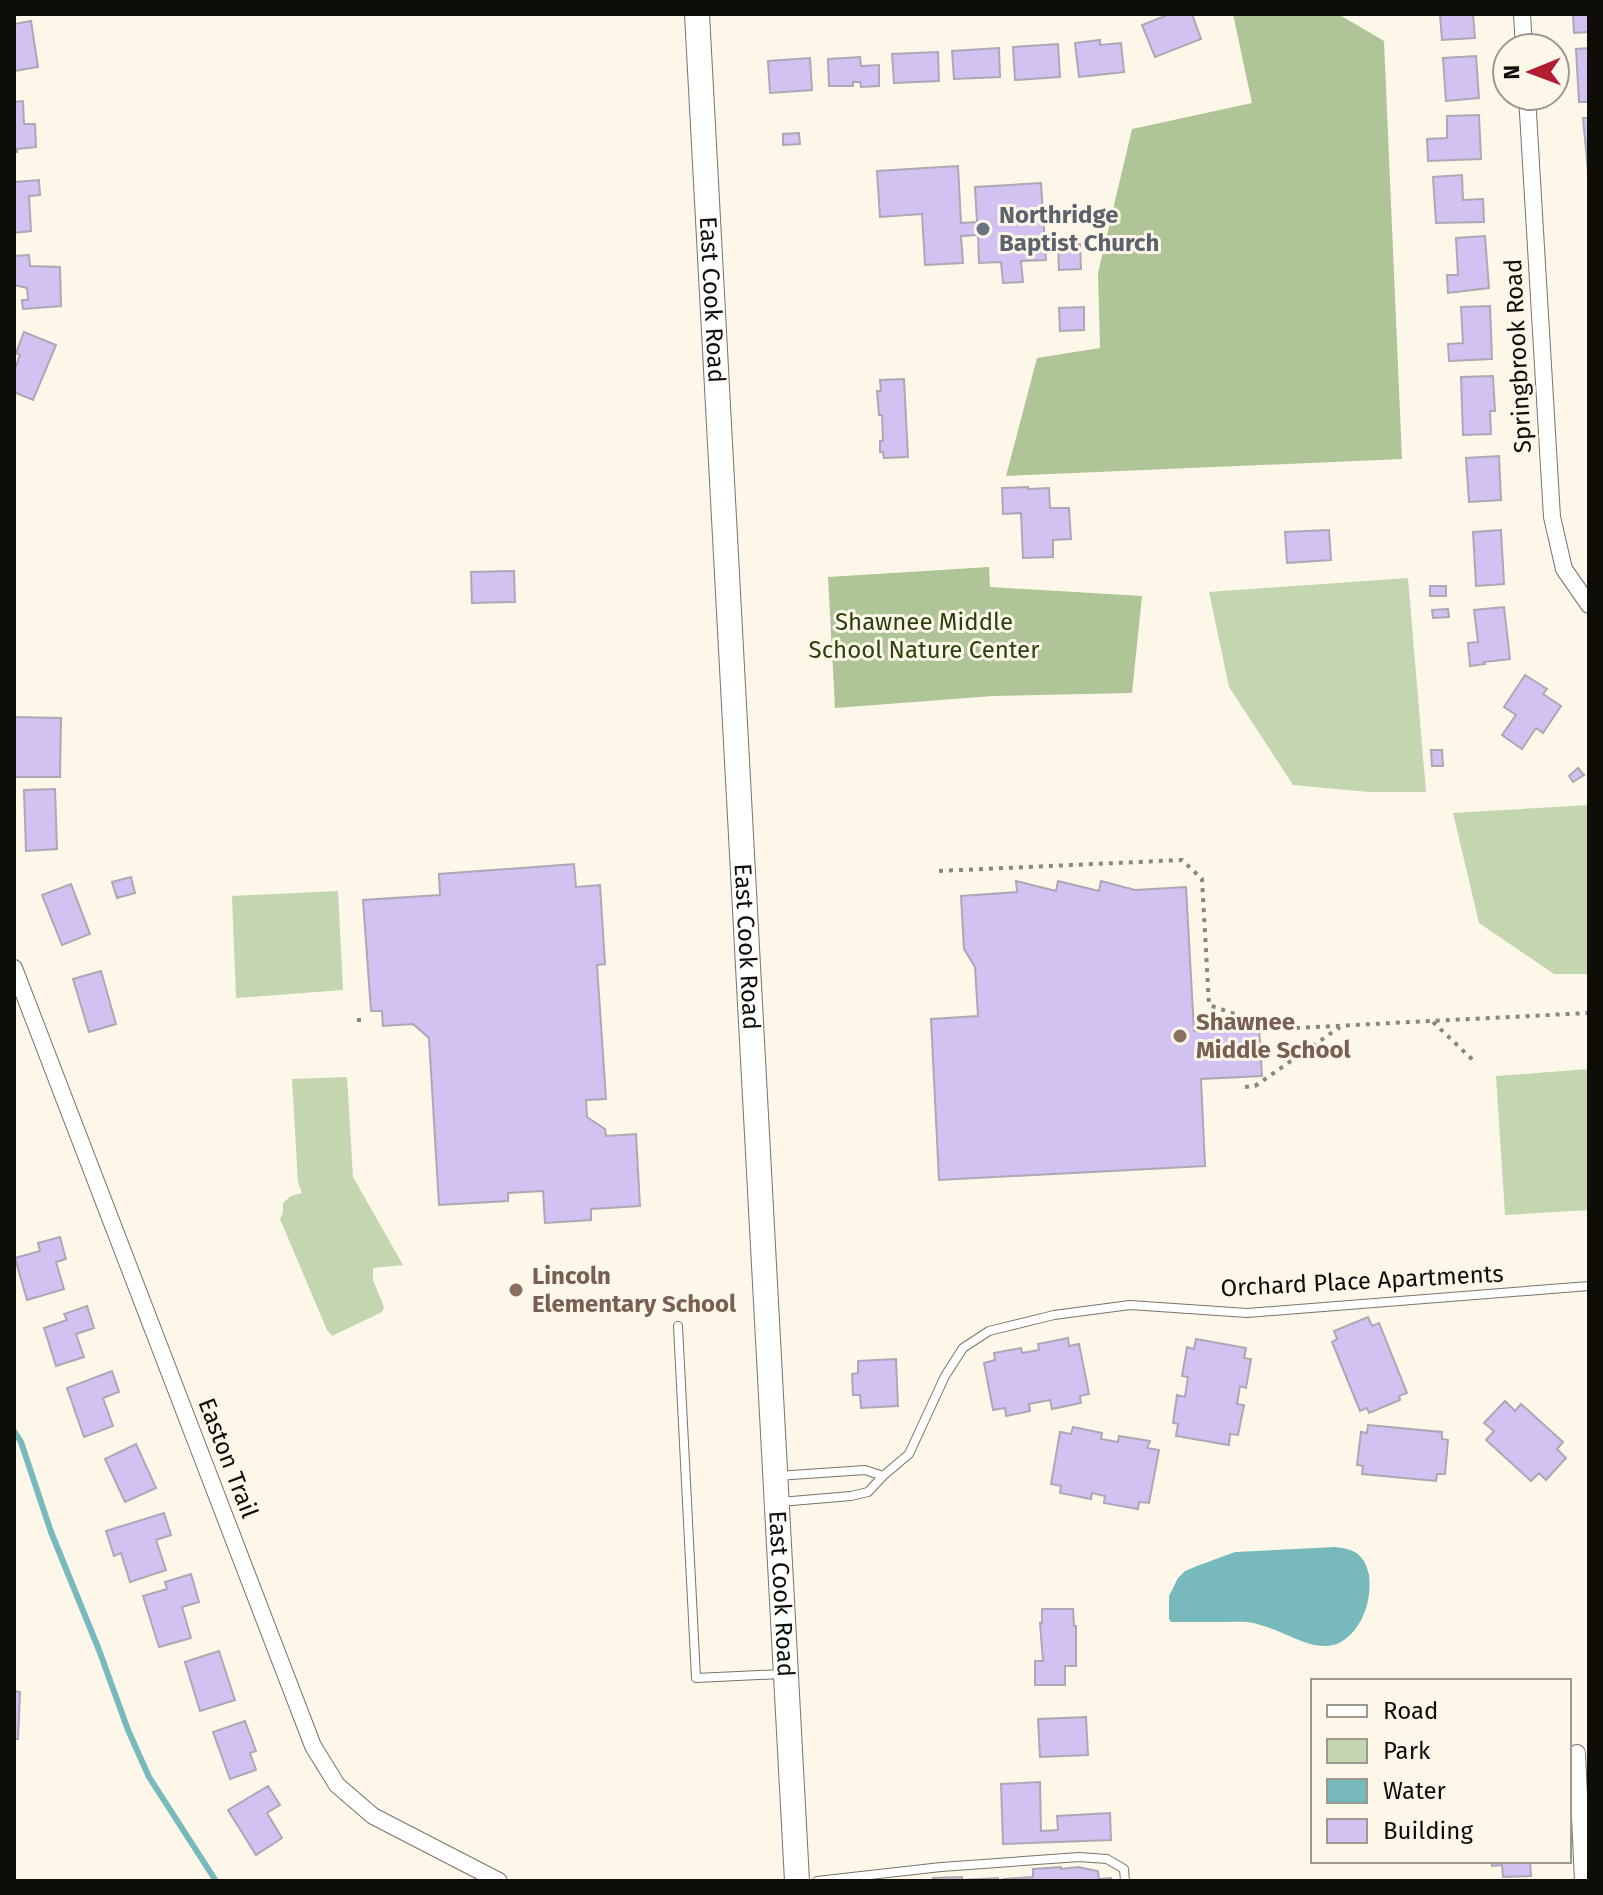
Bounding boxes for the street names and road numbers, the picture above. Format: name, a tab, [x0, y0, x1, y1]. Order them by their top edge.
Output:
street label: East Cook Road	[694, 216, 731, 384]
street label: Springbrook Road	[1499, 258, 1537, 454]
street label: East Cook Road	[729, 863, 765, 1031]
street label: Orchard Place Apartments	[1220, 1260, 1504, 1302]
street label: Easton Trail	[192, 1394, 264, 1522]
street label: East Cook Road	[763, 1510, 800, 1678]

